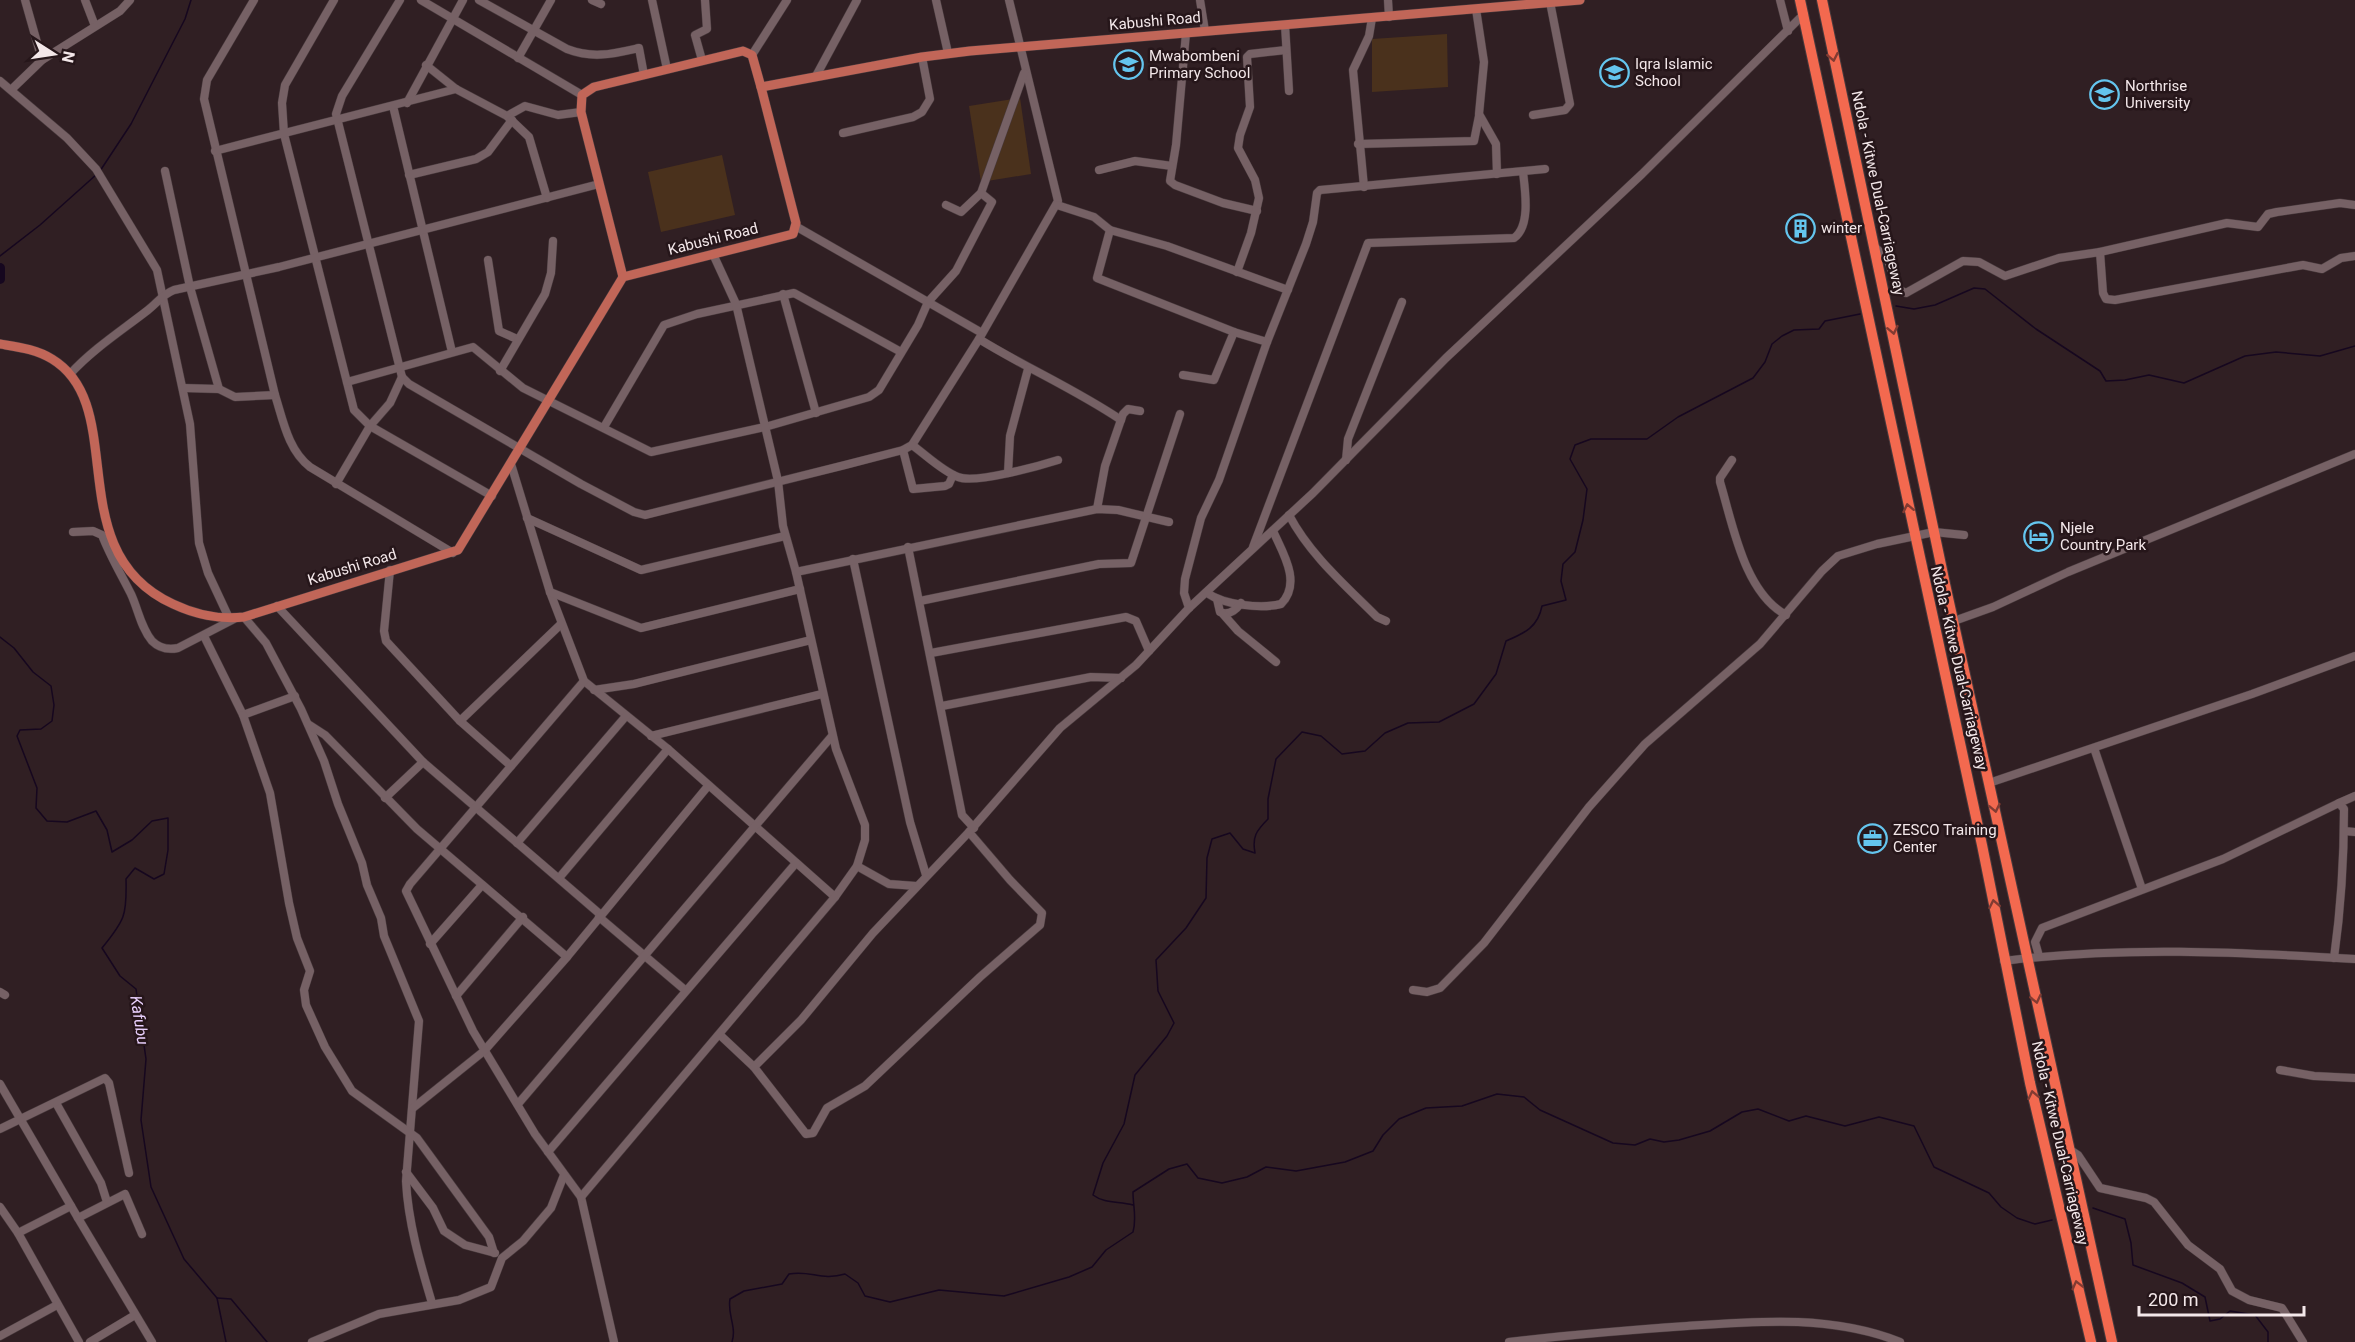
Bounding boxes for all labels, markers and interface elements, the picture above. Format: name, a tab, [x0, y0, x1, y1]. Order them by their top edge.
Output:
street label: Kabushi Road	[1108, 8, 1202, 34]
north arrow	[24, 24, 84, 84]
place label: Mwabombeni Primary School	[1149, 47, 1250, 82]
school or university icon: Mwabombeni Primary School	[1112, 49, 1144, 81]
text: N	[58, 50, 79, 65]
one-way arrow	[1826, 52, 1839, 62]
place label: Iqra Islamic School	[1635, 55, 1713, 90]
school or university icon: Iqra Islamic School	[1598, 57, 1630, 89]
place label: Northrise University	[2125, 77, 2190, 112]
school or university icon: Northrise University	[2088, 79, 2120, 111]
street label: Ndola - Kitwe Dual-Carriageway	[1847, 89, 1909, 297]
building icon: winter	[1784, 212, 1816, 244]
street label: Kabushi Road	[666, 219, 760, 259]
place label: winter	[1821, 219, 1862, 237]
one-way arrow	[1885, 325, 1898, 335]
one-way arrow	[1902, 504, 1915, 514]
place label: Njele Country Park	[2060, 519, 2146, 554]
hotel icon: Njele Country Park	[2023, 521, 2055, 553]
street label: Kabushi Road	[305, 545, 399, 589]
street label: Ndola - Kitwe Dual-Carriageway	[1927, 564, 1991, 772]
one-way arrow	[1987, 803, 2000, 813]
place label: ZESCO Training Center	[1893, 821, 1997, 856]
office icon: ZESCO Training Center	[1856, 823, 1888, 855]
one-way arrow	[1988, 900, 2000, 909]
water label: Kafubu	[126, 994, 153, 1046]
one-way arrow	[2028, 994, 2041, 1004]
street label: Ndola - Kitwe Dual-Carriageway	[2028, 1039, 2092, 1247]
one-way arrow	[2027, 1090, 2040, 1100]
scale bar	[2139, 1279, 2304, 1317]
one-way arrow	[2072, 1280, 2085, 1290]
text: 200 m	[2148, 1289, 2199, 1310]

